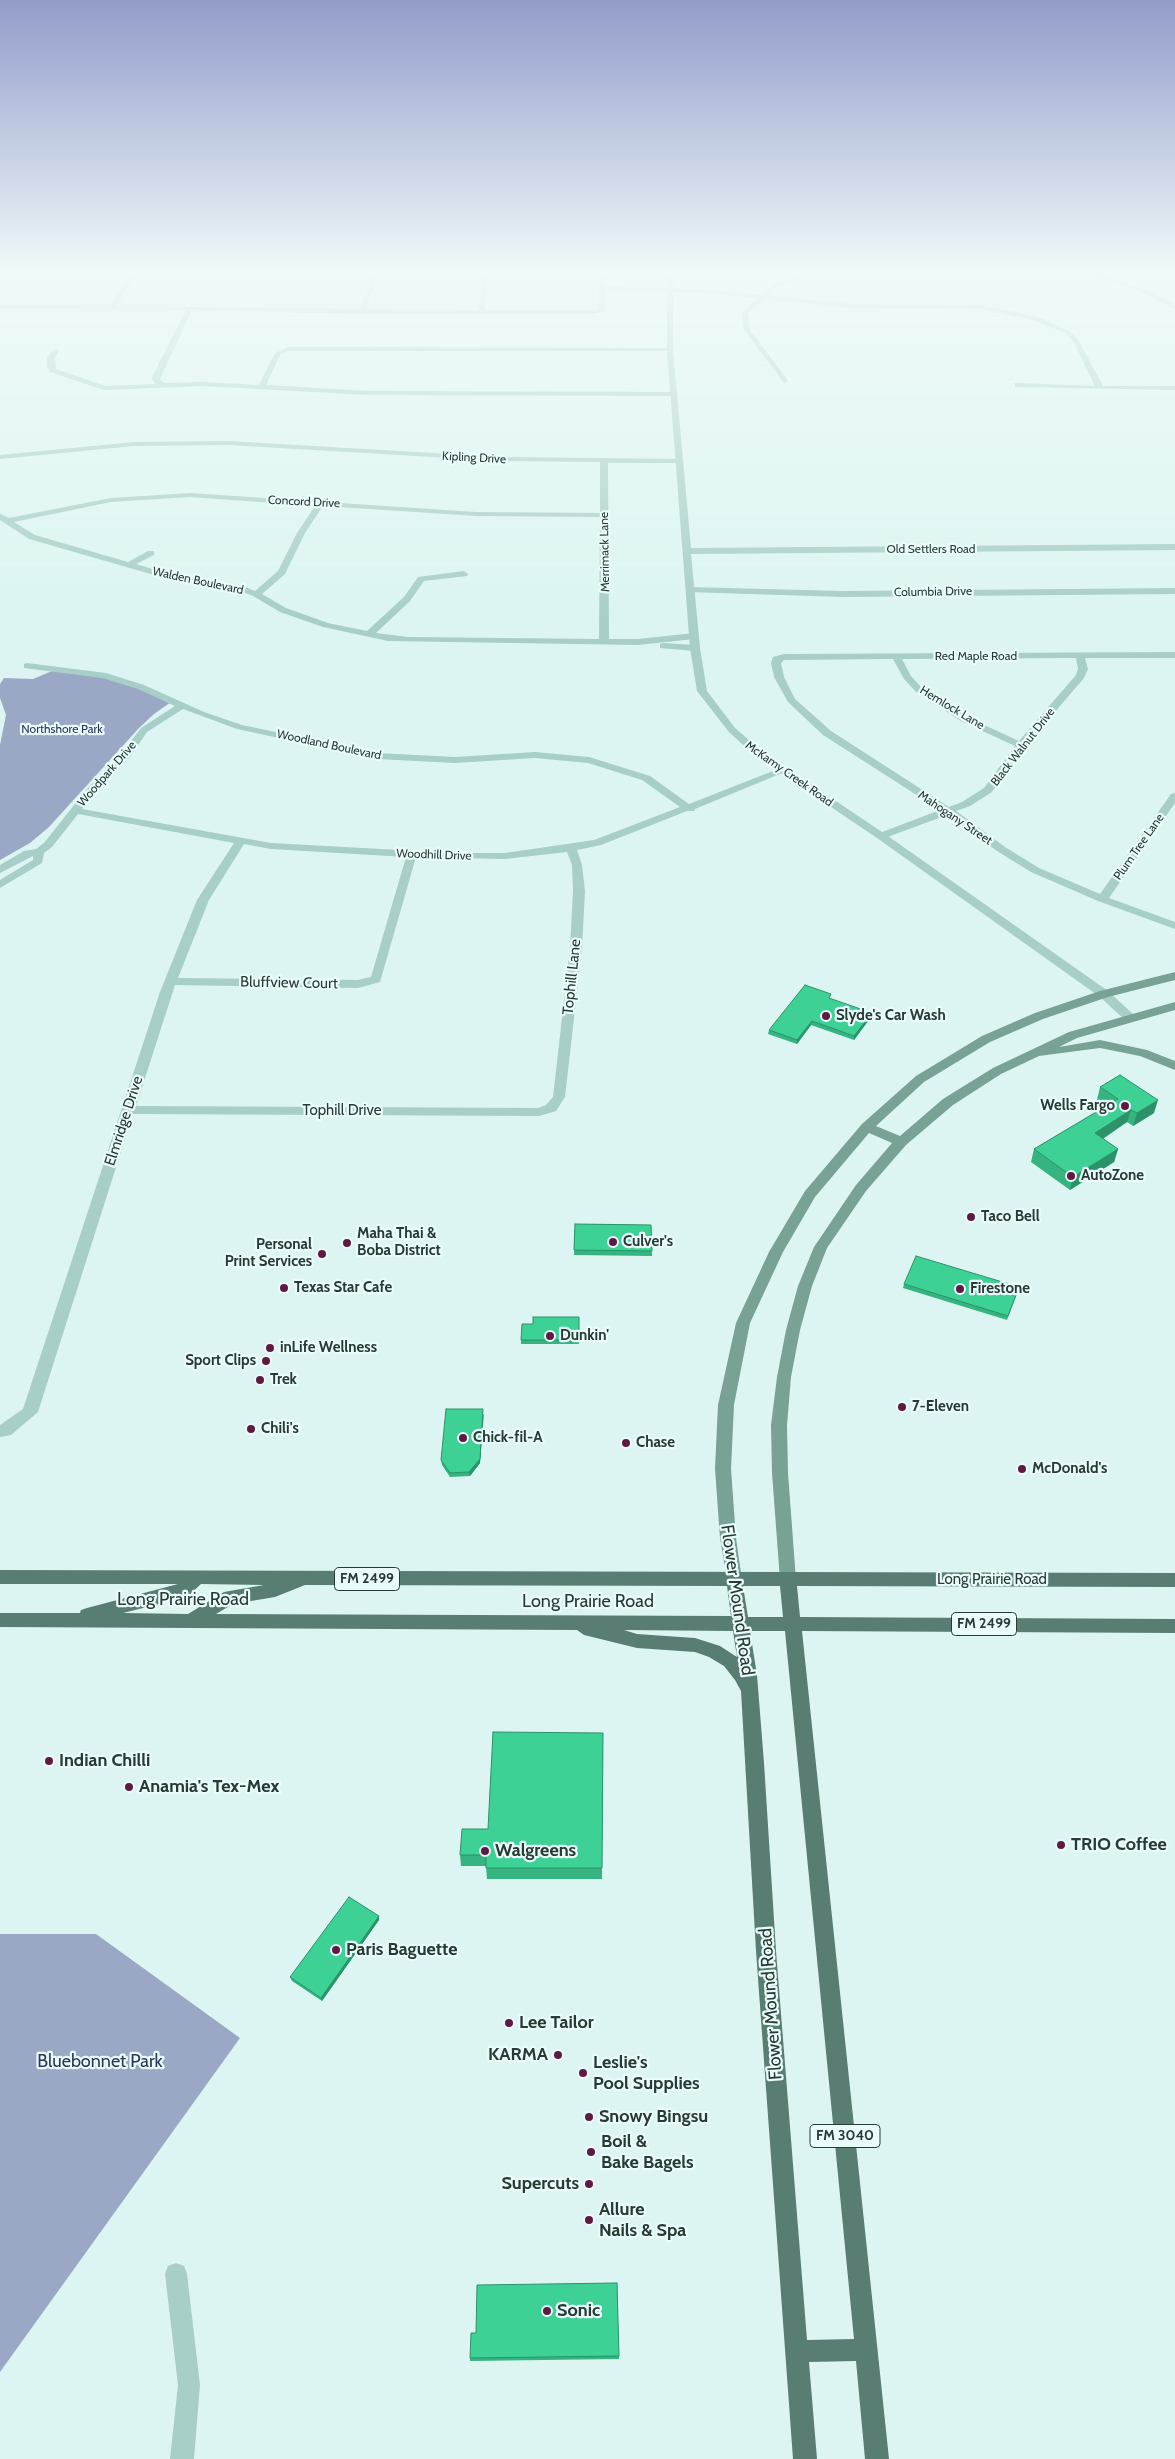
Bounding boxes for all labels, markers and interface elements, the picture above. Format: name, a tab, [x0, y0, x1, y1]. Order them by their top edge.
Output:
street label: Kipling Drive	[442, 449, 506, 467]
street label: Concord Drive	[267, 493, 341, 511]
street label: Merrimack Lane	[597, 512, 613, 592]
street label: Old Settlers Road	[887, 542, 975, 556]
street label: Walden Boulevard	[151, 564, 245, 598]
street label: Columbia Drive	[894, 584, 972, 600]
street label: Red Maple Road	[935, 649, 1017, 663]
street label: Hemlock Lane	[917, 683, 987, 733]
street label: Black Walnut Drive	[988, 705, 1058, 789]
park label: Northshore Park	[21, 722, 103, 736]
street label: Woodland Boulevard	[276, 727, 382, 763]
street label: Woodpark Drive	[75, 738, 139, 810]
street label: McKamy Creek Road	[742, 738, 836, 810]
street label: Mahogany Street	[915, 788, 995, 848]
street label: Plum Tree Lane	[1111, 811, 1167, 883]
street label: Woodhill Drive	[396, 846, 472, 864]
street label: Tophill Lane	[559, 938, 585, 1016]
street label: Bluffview Court	[240, 973, 338, 993]
place label: Slyde's Car Wash	[836, 1007, 946, 1025]
marker: Slyde's Car Wash	[820, 1010, 832, 1022]
street label: Elmridge Drive	[101, 1074, 147, 1168]
place label: Wells Fargo	[1040, 1097, 1115, 1115]
marker: Wells Fargo	[1119, 1100, 1131, 1112]
street label: Tophill Drive	[303, 1102, 381, 1120]
place label: AutoZone	[1081, 1167, 1144, 1185]
marker: AutoZone	[1065, 1170, 1077, 1182]
place label: Taco Bell	[981, 1208, 1040, 1226]
marker: Taco Bell	[965, 1211, 977, 1223]
place label: Maha Thai & Boba District	[357, 1225, 441, 1260]
place label: Culver's	[623, 1233, 673, 1251]
place label: Personal Print Services	[225, 1236, 312, 1271]
marker: Culver's	[607, 1236, 619, 1248]
marker: Maha Thai & Boba District	[341, 1237, 353, 1249]
marker: Personal Print Services	[316, 1248, 328, 1260]
place label: Texas Star Cafe	[294, 1279, 392, 1297]
place label: Firestone	[970, 1280, 1030, 1298]
marker: Texas Star Cafe	[278, 1282, 290, 1294]
marker: Firestone	[954, 1283, 966, 1295]
place label: Dunkin'	[560, 1327, 609, 1345]
marker: Dunkin'	[544, 1330, 556, 1342]
place label: inLife Wellness	[280, 1339, 377, 1357]
marker: inLife Wellness	[264, 1342, 276, 1354]
place label: Sport Clips	[185, 1352, 256, 1370]
marker: Sport Clips	[260, 1355, 272, 1367]
place label: Trek	[270, 1371, 297, 1389]
marker: Trek	[254, 1374, 266, 1386]
place label: 7-Eleven	[912, 1398, 969, 1416]
marker: 7-Eleven	[896, 1401, 908, 1413]
place label: Chili's	[261, 1420, 299, 1438]
marker: Chili's	[245, 1423, 257, 1435]
place label: Chick-fil-A	[473, 1429, 543, 1447]
marker: Chick-fil-A	[457, 1432, 469, 1444]
place label: Chase	[636, 1434, 675, 1452]
marker: Chase	[620, 1437, 632, 1449]
place label: McDonald's	[1032, 1460, 1107, 1478]
marker: McDonald's	[1016, 1463, 1028, 1475]
street label: Flower Mound Road	[716, 1523, 758, 1677]
road number: FM 2499	[334, 1568, 400, 1590]
street label: Long Prairie Road	[937, 1571, 1047, 1589]
street label: Long Prairie Road	[117, 1589, 249, 1611]
street label: Long Prairie Road	[522, 1591, 654, 1613]
road number: FM 2499	[952, 1612, 1016, 1636]
place label: Indian Chilli	[59, 1750, 150, 1772]
marker: Indian Chilli	[43, 1755, 55, 1767]
place label: Anamia's Tex-Mex	[139, 1776, 279, 1798]
marker: Anamia's Tex-Mex	[123, 1781, 135, 1793]
place label: TRIO Coffee	[1071, 1834, 1167, 1856]
marker: TRIO Coffee	[1055, 1839, 1067, 1851]
place label: Walgreens	[495, 1840, 576, 1862]
marker: Walgreens	[479, 1845, 491, 1857]
street label: Flower Mound Road	[755, 1927, 787, 2081]
place label: Paris Baguette	[346, 1939, 457, 1961]
marker: Paris Baguette	[330, 1944, 342, 1956]
place label: Lee Tailor	[519, 2012, 594, 2034]
marker: Lee Tailor	[503, 2017, 515, 2029]
place label: KARMA	[488, 2044, 548, 2066]
marker: KARMA	[552, 2049, 564, 2061]
park label: Bluebonnet Park	[37, 2051, 163, 2073]
place label: Leslie's Pool Supplies	[593, 2052, 700, 2094]
marker: Leslie's Pool Supplies	[577, 2067, 589, 2079]
place label: Snowy Bingsu	[599, 2106, 708, 2128]
marker: Snowy Bingsu	[583, 2111, 595, 2123]
road number: FM 3040	[810, 2124, 880, 2148]
place label: Boil & Bake Bagels	[601, 2131, 694, 2174]
marker: Boil & Bake Bagels	[585, 2146, 597, 2158]
place label: Supercuts	[501, 2173, 579, 2195]
marker: Supercuts	[583, 2178, 595, 2190]
place label: Allure Nails & Spa	[599, 2199, 686, 2242]
marker: Allure Nails & Spa	[583, 2214, 595, 2226]
place label: Sonic	[557, 2300, 600, 2322]
marker: Sonic	[541, 2305, 553, 2317]

